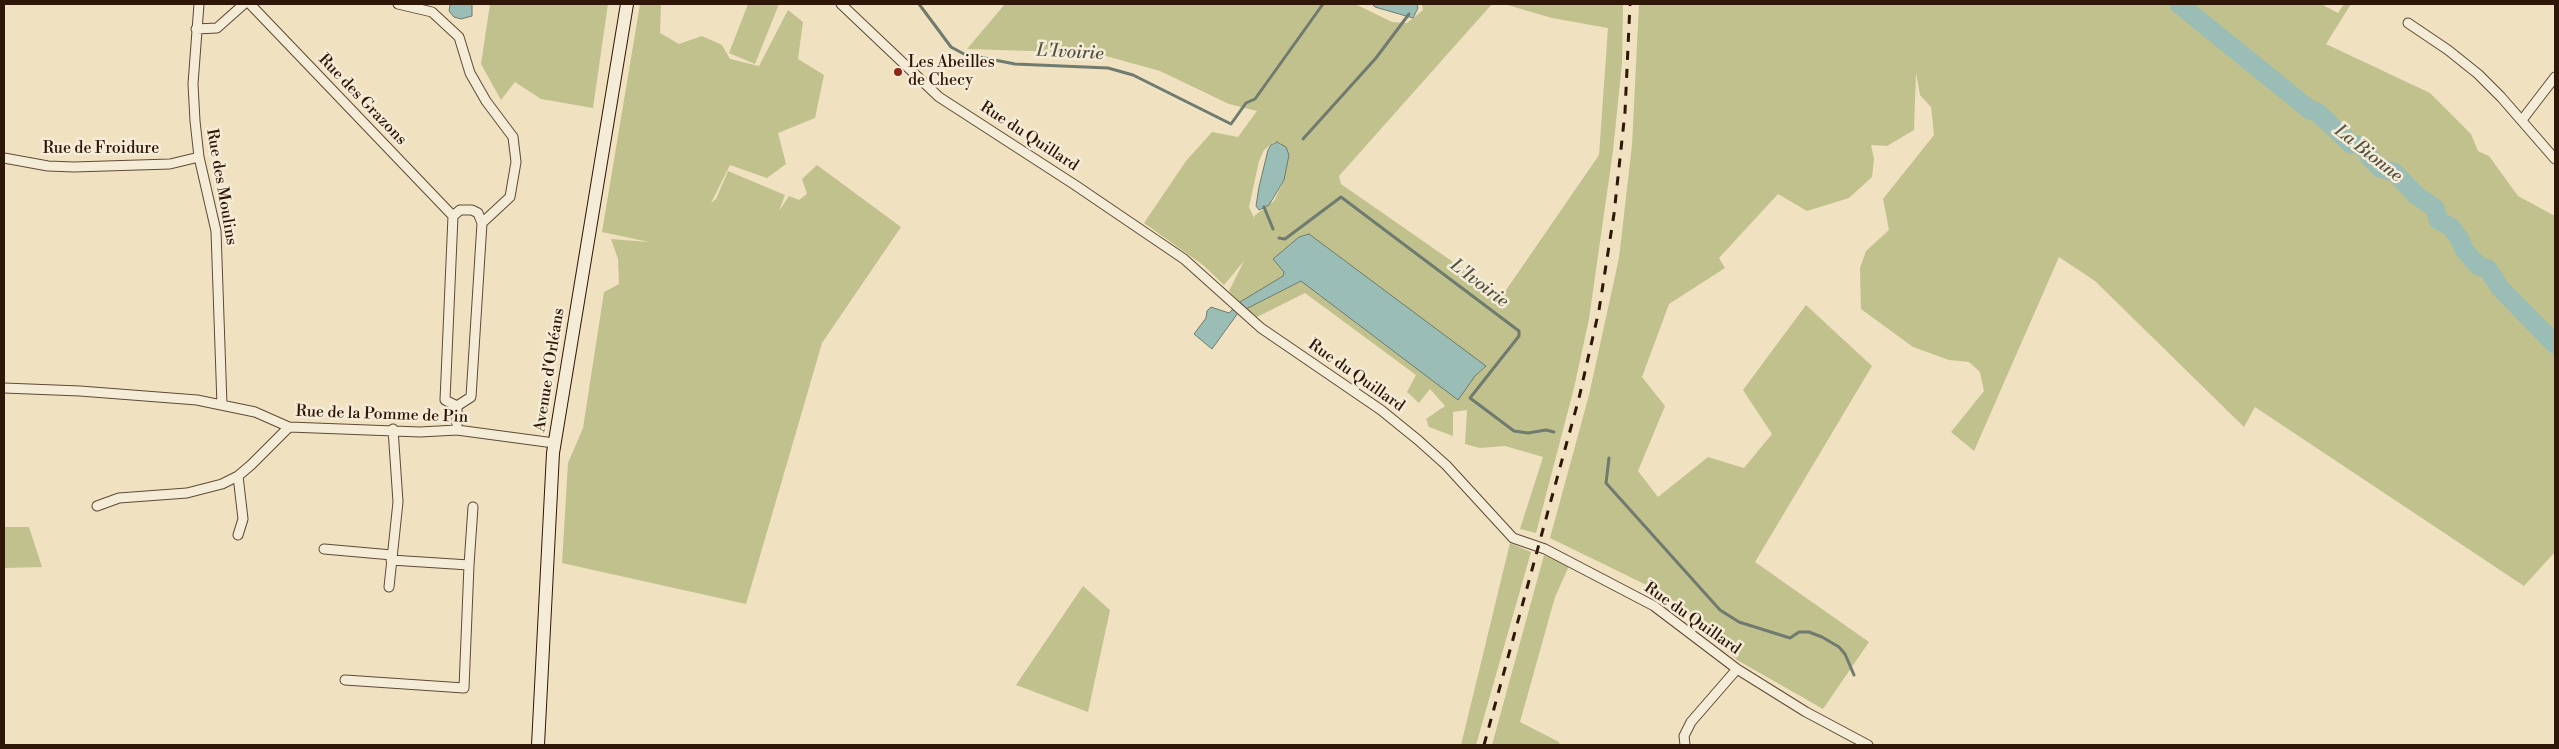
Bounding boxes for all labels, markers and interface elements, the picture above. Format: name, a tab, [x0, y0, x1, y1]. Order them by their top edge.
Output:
water label: L'Ivoirie	[1036, 40, 1104, 66]
street label: Rue des Grazons	[314, 51, 410, 149]
place label: Les Abeilles de Checy	[908, 53, 995, 91]
marker: Les Abeilles de Checy	[892, 66, 904, 78]
street label: Rue du Quillard	[976, 98, 1082, 176]
water label: La Bionne	[2330, 121, 2406, 187]
street label: Rue des Moulins	[201, 127, 241, 247]
street label: Rue de Froidure	[43, 139, 159, 159]
water label: L'Ivoirie	[1446, 255, 1512, 313]
street label: Avenue d'Orléans	[531, 307, 569, 433]
street label: Rue du Quillard	[1304, 336, 1408, 416]
street label: Rue de la Pomme de Pin	[295, 402, 469, 428]
street label: Rue du Quillard	[1640, 579, 1744, 659]

